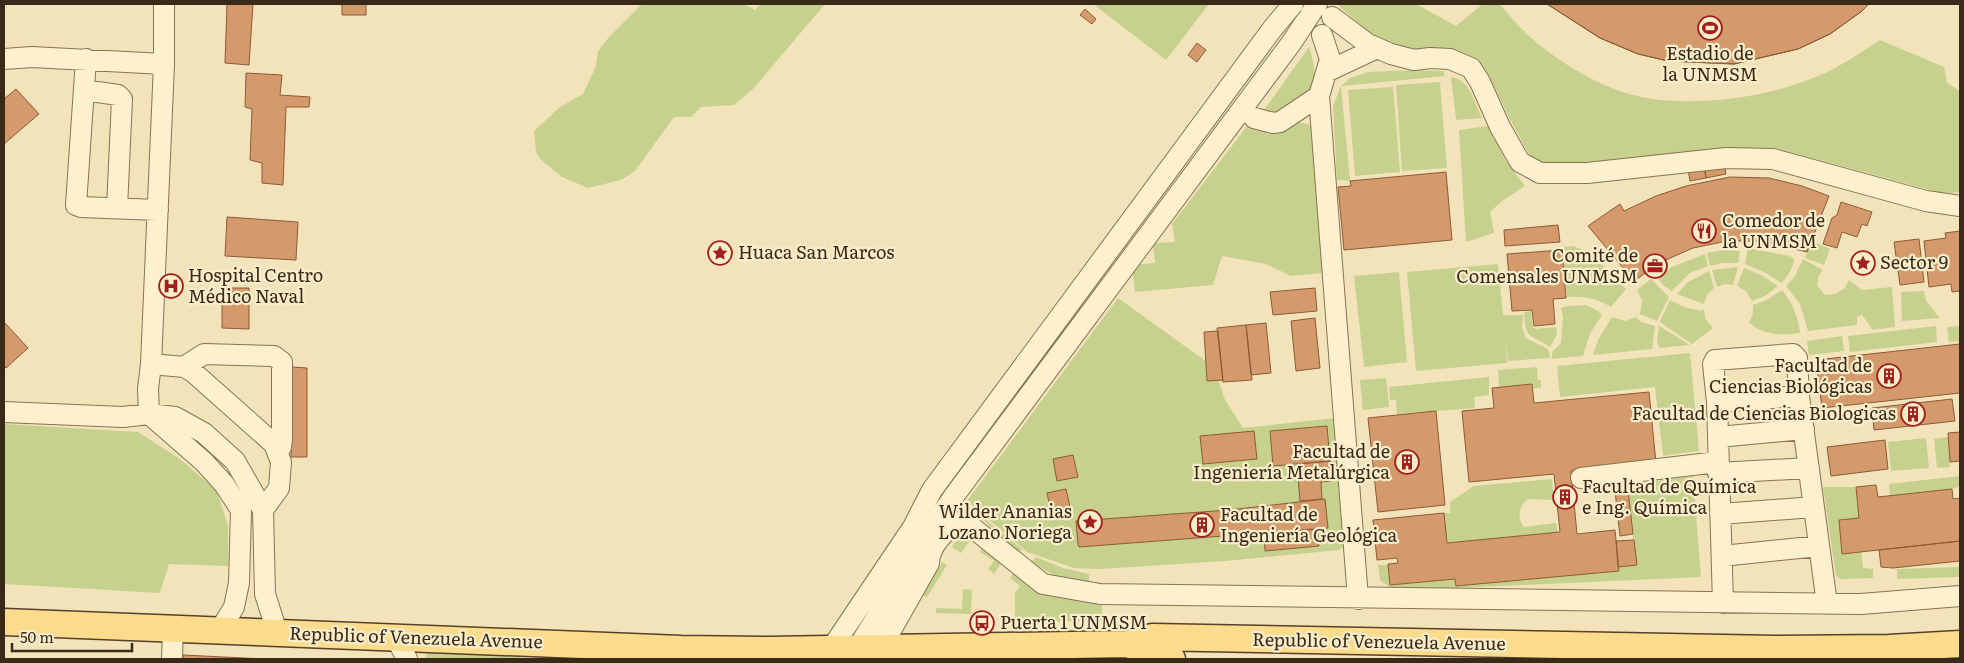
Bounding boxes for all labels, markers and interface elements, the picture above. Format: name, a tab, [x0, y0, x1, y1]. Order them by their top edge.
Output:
sports icon: Estadio de la UNMSM	[1697, 15, 1723, 41]
place label: Estadio de la UNMSM	[1662, 39, 1758, 87]
place label: Comedor de la UNMSM	[1722, 206, 1825, 254]
restaurant icon: Comedor de la UNMSM	[1691, 218, 1717, 244]
place label: Huaca San Marcos	[738, 238, 895, 265]
place icon: Huaca San Marcos	[707, 240, 733, 266]
place label: Comité de Comensales UNMSM	[1456, 241, 1638, 289]
place label: Sector 9	[1880, 248, 1948, 275]
place icon: Sector 9	[1850, 250, 1876, 276]
office icon: Comité de Comensales UNMSM	[1642, 253, 1668, 279]
place label: Hospital Centro Médico Naval	[188, 261, 323, 309]
hospital icon: Hospital Centro Médico Naval	[158, 273, 184, 299]
place label: Facultad de Ciencias Biológicas	[1709, 351, 1872, 399]
building icon: Facultad de Ciencias Biológicas	[1876, 363, 1902, 389]
place label: Facultad de Ciencias Biologicas	[1632, 399, 1896, 426]
building icon: Facultad de Ciencias Biologicas	[1900, 401, 1926, 427]
place label: Facultad de Ingeniería Metalúrgica	[1193, 437, 1390, 485]
building icon: Facultad de Ingeniería Metalúrgica	[1394, 449, 1420, 475]
place label: Facultad de Química e Ing. Química	[1582, 472, 1757, 520]
building icon: Facultad de Química e Ing. Química	[1552, 484, 1578, 510]
place label: Wilder Ananias Lozano Noriega	[938, 497, 1072, 545]
place label: Facultad de Ingeniería Geológica	[1220, 500, 1398, 548]
place icon: Wilder Ananias Lozano Noriega	[1077, 509, 1103, 535]
building icon: Facultad de Ingeniería Geológica	[1189, 512, 1215, 538]
place label: Puerta 1 UNMSM	[1000, 608, 1147, 635]
bus stop icon: Puerta 1 UNMSM	[969, 610, 995, 636]
street label: Republic of Venezuela Avenue	[289, 619, 543, 654]
scale bar	[12, 620, 132, 652]
text: 50 m	[20, 625, 54, 648]
street label: Republic of Venezuela Avenue	[1252, 625, 1506, 656]

